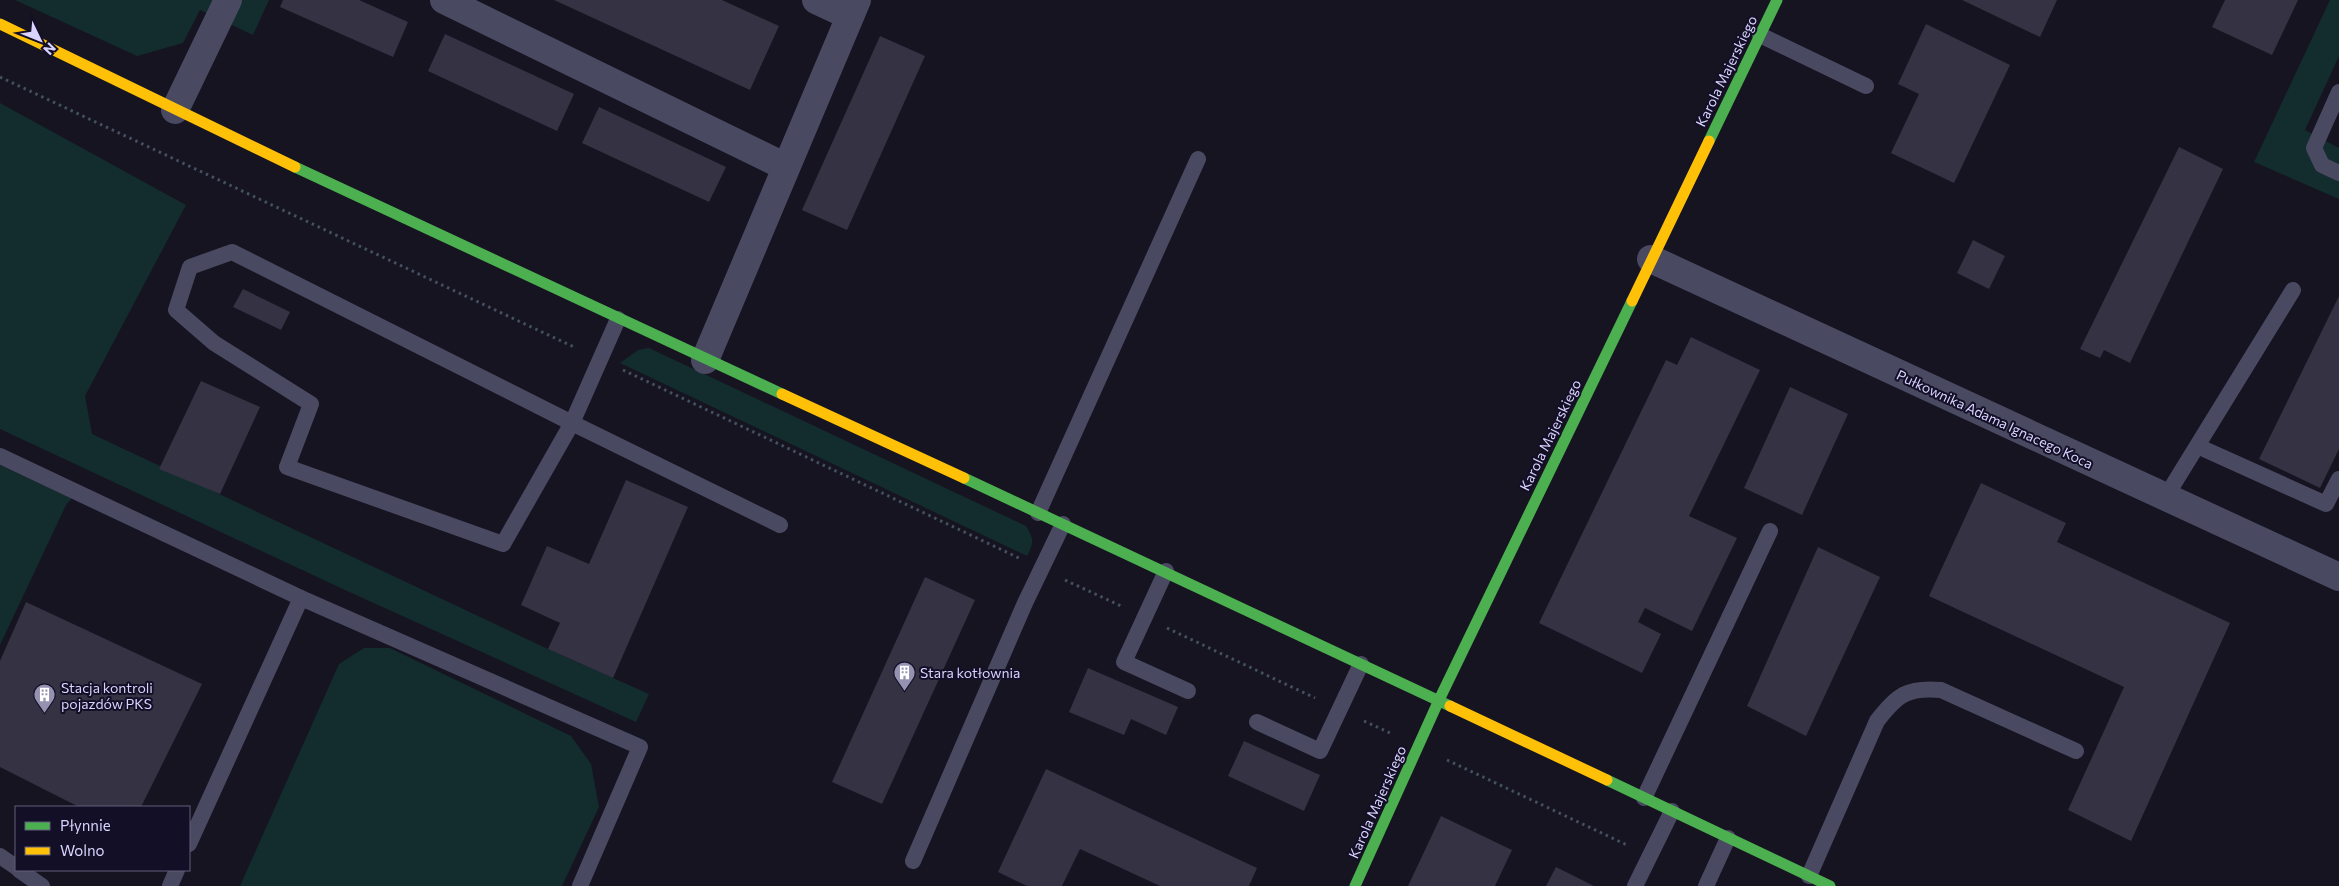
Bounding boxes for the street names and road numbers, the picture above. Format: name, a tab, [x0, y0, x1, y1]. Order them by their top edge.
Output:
street label: Karola Majerskiego	[1692, 13, 1760, 129]
street label: Pułkownika Adama Ignacego Koca	[1894, 366, 2096, 472]
street label: Karola Majerskiego	[1516, 377, 1584, 493]
street label: Karola Majerskiego	[1344, 743, 1410, 861]

